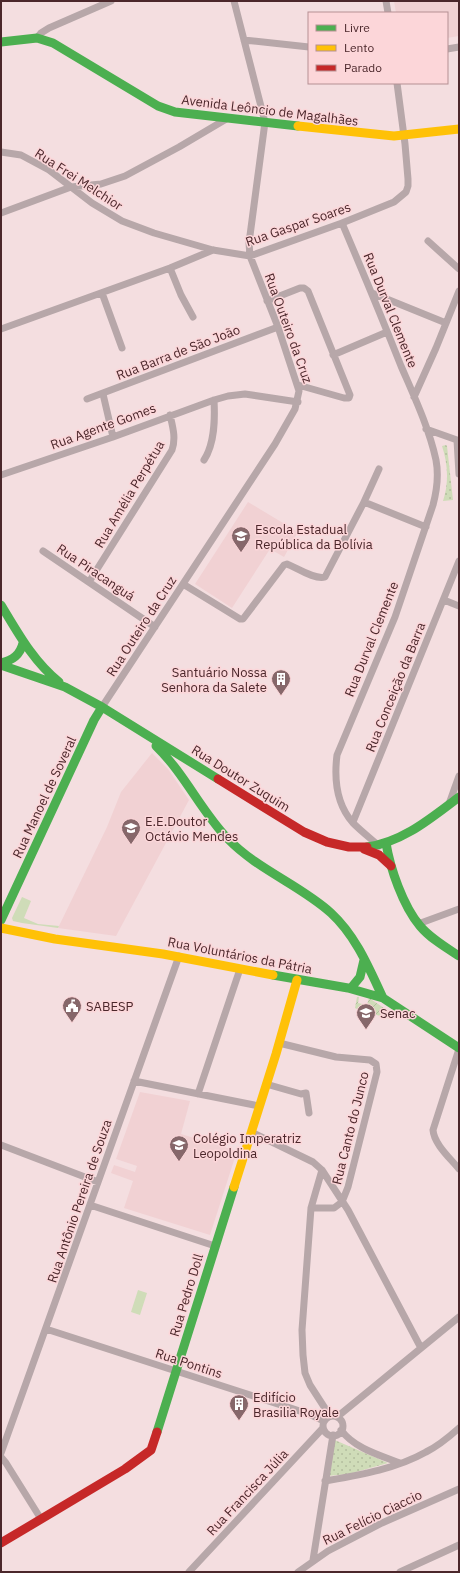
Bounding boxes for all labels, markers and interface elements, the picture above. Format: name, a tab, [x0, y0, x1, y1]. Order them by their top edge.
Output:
legend	[308, 12, 448, 84]
text: Livre	[344, 20, 370, 35]
text: Lento	[344, 40, 374, 55]
text: Parado	[344, 60, 382, 75]
street label: Avenida Leôncio de Magalhães	[180, 91, 359, 130]
street label: Rua Frei Melchior	[32, 145, 126, 214]
street label: Rua Gaspar Soares	[243, 198, 353, 250]
street label: Rua Durval Clemente	[360, 250, 421, 370]
street label: Rua Outeiro da Cruz	[261, 271, 316, 386]
street label: Rua Barra de São João	[114, 321, 243, 384]
street label: Rua Agente Gomes	[48, 399, 158, 453]
street label: Rua Amélia Perpétua	[91, 437, 168, 551]
place label: Escola Estadual República da Bolívia	[255, 521, 373, 553]
school or university icon: Escola Estadual República da Bolívia	[230, 525, 252, 553]
street label: Rua Piracanguá	[53, 540, 138, 605]
street label: Rua Outeiro da Cruz	[103, 573, 180, 680]
street label: Rua Durval Clemente	[341, 579, 402, 699]
street label: Rua Conceição da Barra	[362, 620, 429, 755]
place label: Santuário Nossa Senhora da Salete	[161, 664, 267, 696]
building icon: Santuário Nossa Senhora da Salete	[270, 668, 292, 696]
street label: Rua Manoel de Soveral	[9, 733, 80, 861]
street label: Rua Doutor Zuquim	[188, 741, 293, 816]
place label: E.E.Doutor Octávio Mendes	[145, 813, 238, 845]
school or university icon: E.E.Doutor Octávio Mendes	[120, 817, 142, 845]
street label: Rua Voluntários da Pátria	[166, 933, 314, 978]
public building icon: SABESP	[61, 995, 83, 1023]
place label: SABESP	[86, 998, 134, 1015]
school or university icon: Senac	[355, 1002, 377, 1030]
place label: Senac	[380, 1005, 416, 1022]
street label: Rua Canto do Junco	[328, 1070, 373, 1186]
street label: Rua Antônio Pereira de Souza	[43, 1117, 115, 1285]
place label: Colégio Imperatriz Leopoldina	[193, 1130, 301, 1162]
school or university icon: Colégio Imperatriz Leopoldina	[168, 1134, 190, 1162]
street label: Rua Pedro Doll	[166, 1251, 207, 1339]
street label: Rua Pontins	[153, 1345, 225, 1382]
place label: Edifício Brasilia Royale	[253, 1389, 339, 1421]
building icon: Edifício Brasilia Royale	[228, 1393, 250, 1421]
street label: Rua Francisca Júlia	[203, 1445, 292, 1539]
street label: Rua Felício Ciaccio	[320, 1486, 425, 1549]

